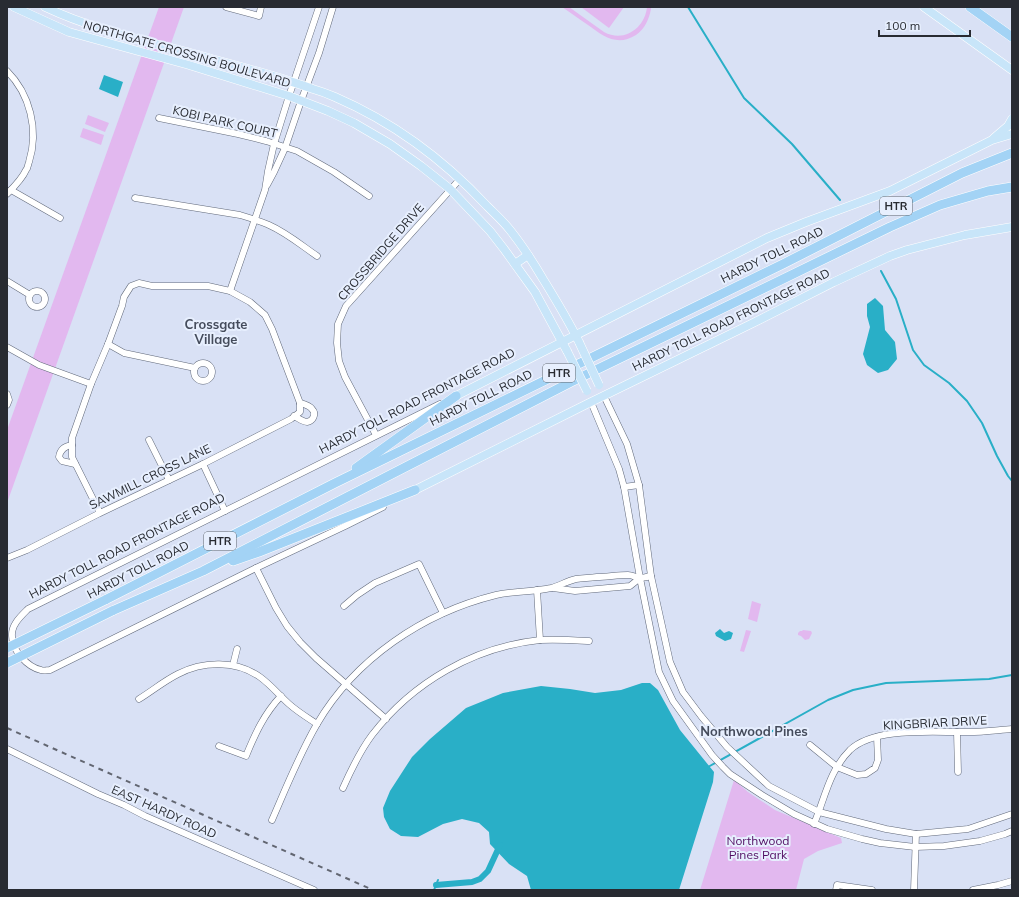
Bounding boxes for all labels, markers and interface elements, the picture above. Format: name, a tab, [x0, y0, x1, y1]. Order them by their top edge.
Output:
scale bar	[879, 12, 970, 38]
street label: NORTHGATE CROSSING BOULEVARD	[82, 17, 293, 90]
text: 100 m	[885, 18, 920, 33]
street label: KOBI PARK COURT	[171, 102, 280, 141]
road number: HTR	[880, 197, 912, 215]
street label: CROSSBRIDGE DRIVE	[334, 200, 427, 303]
street label: HARDY TOLL ROAD	[718, 223, 826, 286]
street label: HARDY TOLL ROAD FRONTAGE ROAD	[630, 265, 832, 374]
district label: Crossgate Village	[185, 316, 247, 347]
street label: HARDY TOLL ROAD FRONTAGE ROAD	[316, 344, 517, 457]
road number: HTR	[543, 364, 575, 382]
street label: HARDY TOLL ROAD	[427, 366, 535, 429]
street label: SAWMILL CROSS LANE	[86, 441, 213, 513]
street label: HARDY TOLL ROAD FRONTAGE ROAD	[27, 490, 227, 602]
road number: HTR	[204, 532, 236, 550]
street label: HARDY TOLL ROAD	[85, 538, 191, 602]
street label: KINGBRIAR DRIVE	[883, 712, 987, 733]
district label: Northwood Pines	[700, 723, 808, 739]
street label: EAST HARDY ROAD	[109, 782, 219, 842]
park label: Northwood Pines Park	[727, 833, 789, 862]

